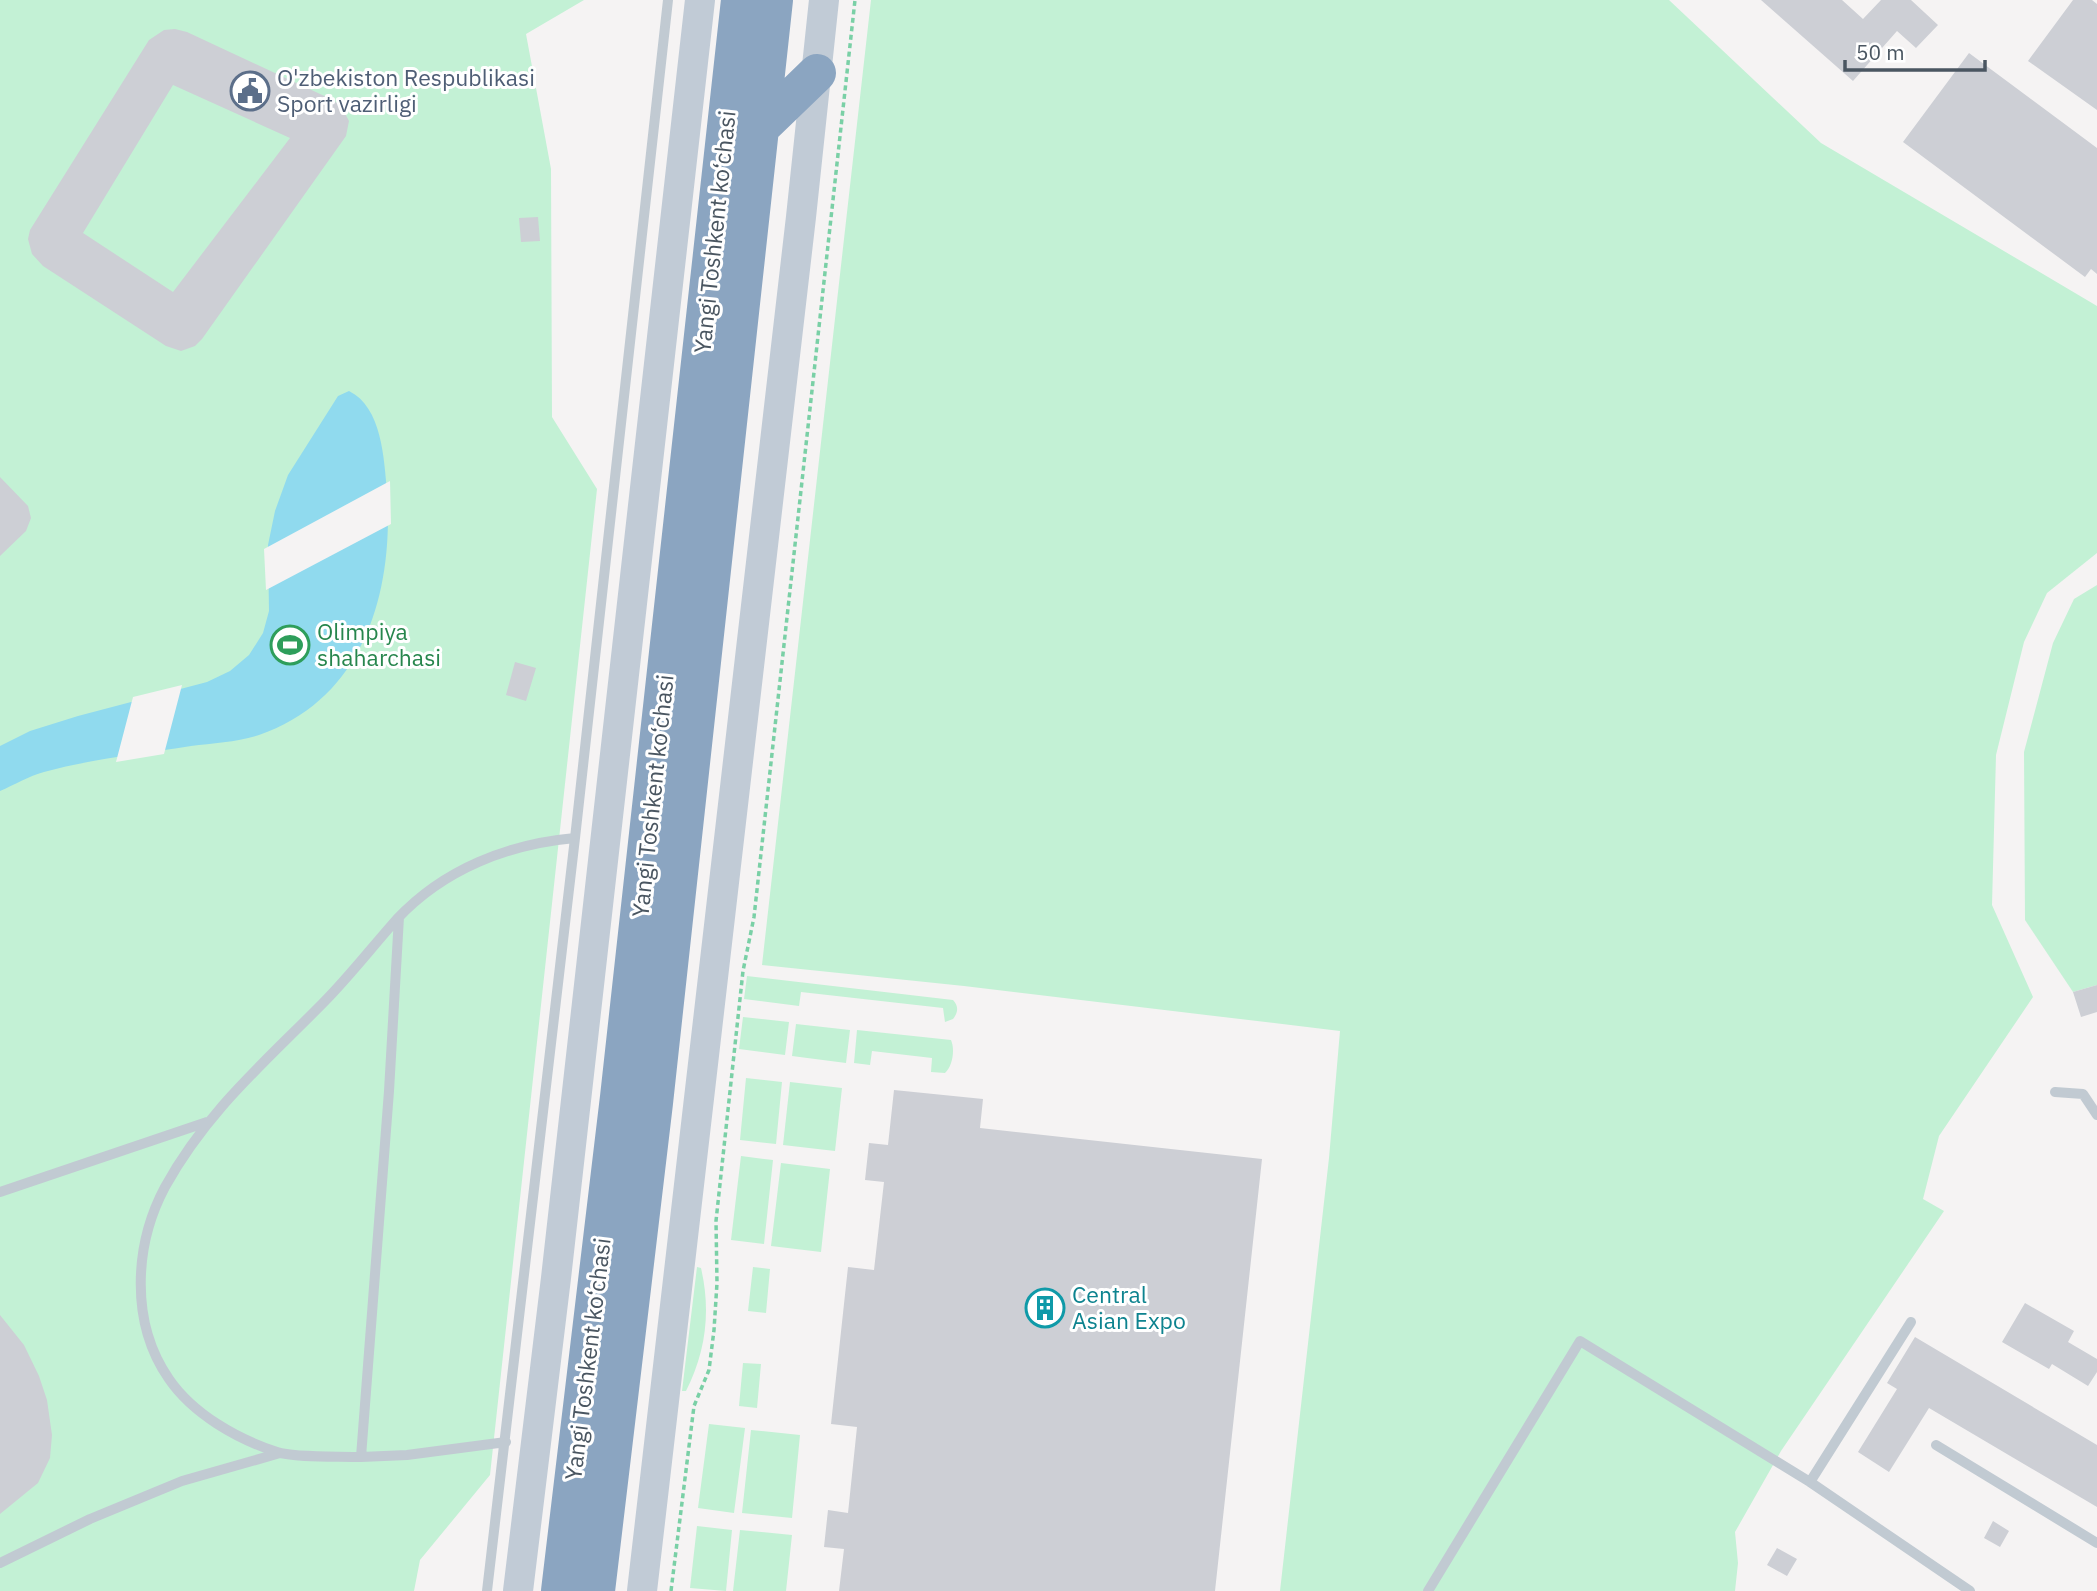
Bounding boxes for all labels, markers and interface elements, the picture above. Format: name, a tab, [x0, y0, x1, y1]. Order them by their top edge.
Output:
scale bar	[1845, 28, 1985, 72]
text: 50 m	[1856, 38, 1905, 66]
place label: O'zbekiston Respublikasi Sport vazirligi	[277, 62, 535, 118]
public building icon: O'zbekiston Respublikasi Sport vazirligi	[229, 70, 271, 112]
street label: Yangi Toshkent ko‘chasi	[686, 109, 742, 355]
place label: Olimpiya shaharchasi	[317, 616, 441, 672]
sports icon: Olimpiya shaharchasi	[269, 624, 311, 666]
street label: Yangi Toshkent ko‘chasi	[624, 673, 680, 919]
street label: Yangi Toshkent ko‘chasi	[557, 1236, 617, 1482]
place label: Central Asian Expo	[1072, 1279, 1186, 1335]
building icon: Central Asian Expo	[1024, 1287, 1066, 1329]

